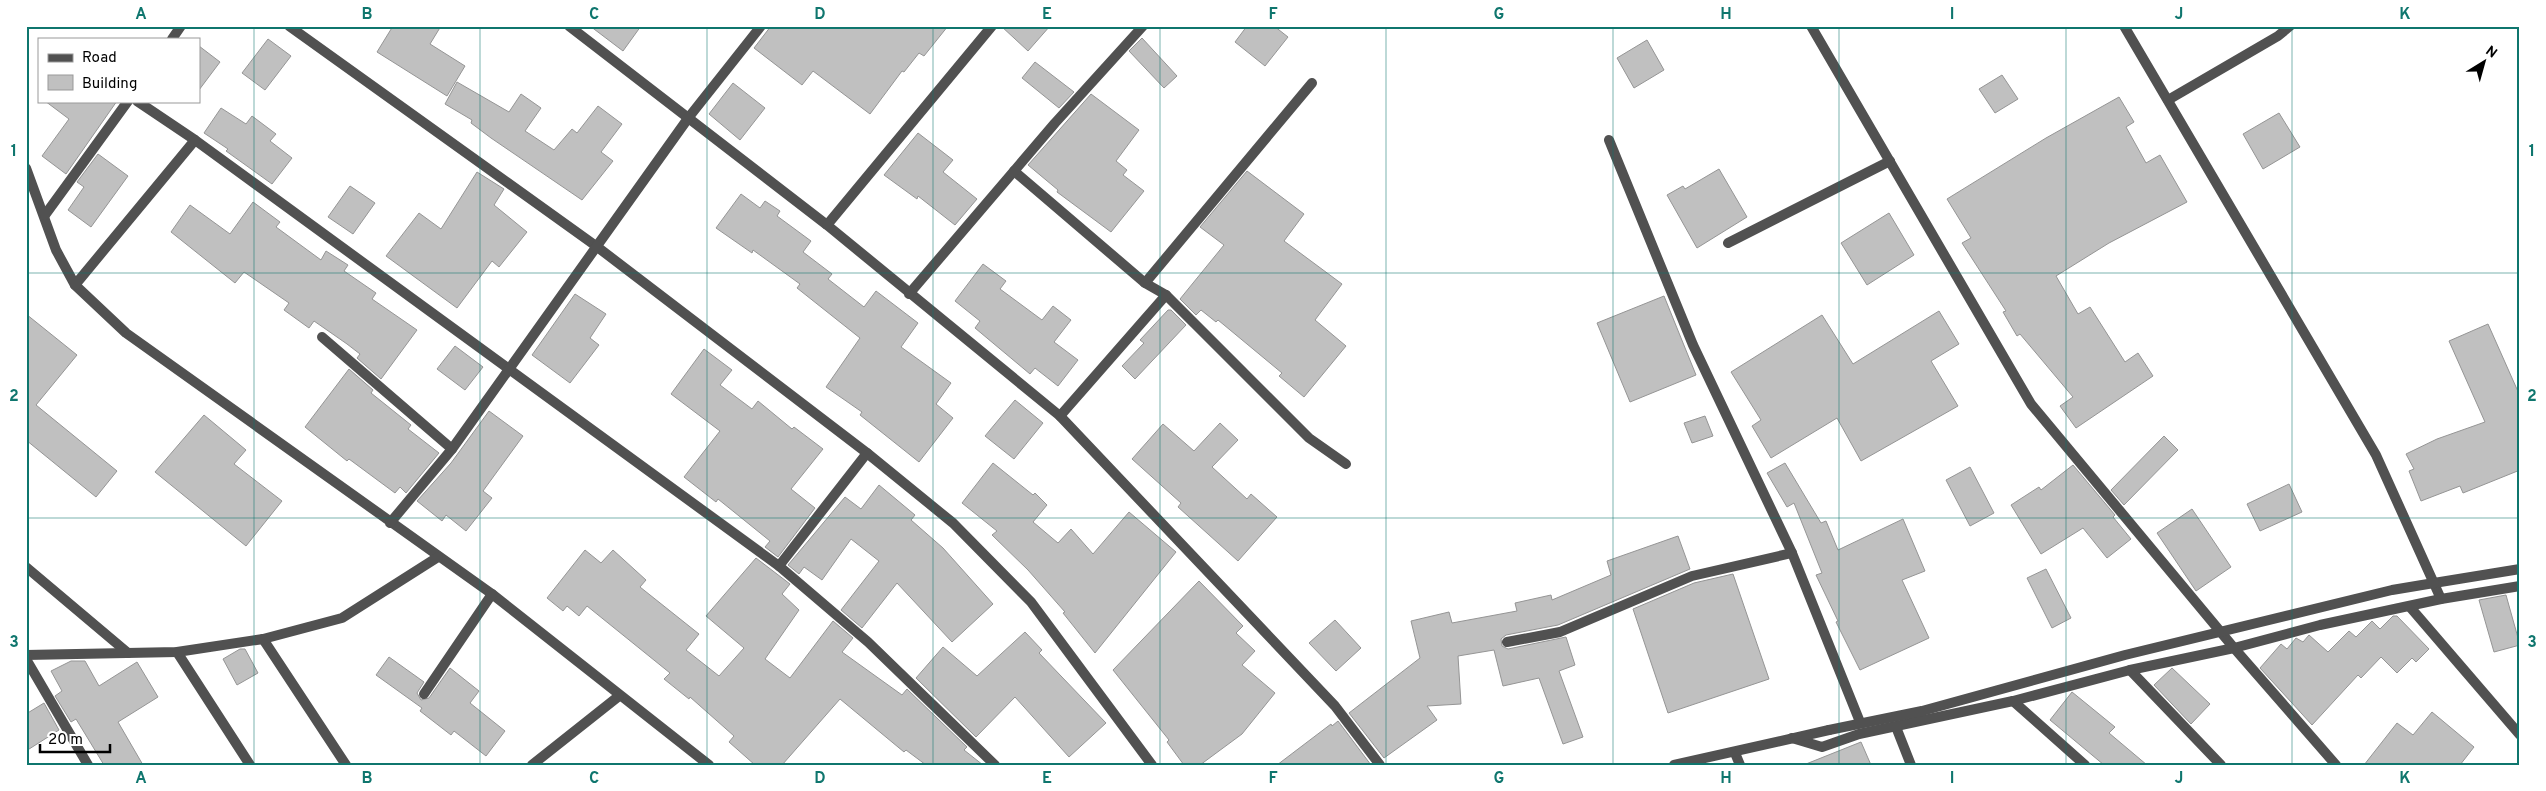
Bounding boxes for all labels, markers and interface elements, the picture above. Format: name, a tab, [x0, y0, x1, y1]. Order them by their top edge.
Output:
text: A	[135, 5, 147, 25]
text: B	[361, 5, 373, 25]
text: C	[589, 5, 599, 25]
text: D	[814, 5, 826, 25]
text: E	[1042, 5, 1052, 25]
text: F	[1268, 5, 1278, 25]
text: G	[1494, 5, 1504, 25]
text: H	[1720, 5, 1732, 25]
text: I	[1950, 5, 1954, 25]
text: J	[2175, 5, 2183, 25]
text: K	[2399, 5, 2411, 25]
legend	[38, 38, 200, 102]
north arrow	[2458, 38, 2508, 88]
text: N	[2482, 43, 2500, 63]
text: Road	[82, 49, 117, 68]
text: Building	[82, 75, 137, 94]
text: 1	[11, 142, 17, 162]
text: 1	[2529, 142, 2535, 162]
text: 2	[9, 387, 19, 407]
text: 2	[2527, 387, 2537, 407]
text: 3	[9, 633, 19, 653]
text: 3	[2527, 633, 2537, 653]
scale bar	[40, 721, 110, 753]
text: 20 m	[48, 731, 83, 750]
text: A	[135, 769, 147, 789]
text: B	[361, 769, 373, 789]
text: C	[589, 769, 599, 789]
text: D	[814, 769, 826, 789]
text: E	[1042, 769, 1052, 789]
text: F	[1268, 769, 1278, 789]
text: G	[1494, 769, 1504, 789]
text: H	[1720, 769, 1732, 789]
text: I	[1950, 769, 1954, 789]
text: J	[2175, 769, 2183, 789]
text: K	[2399, 769, 2411, 789]

